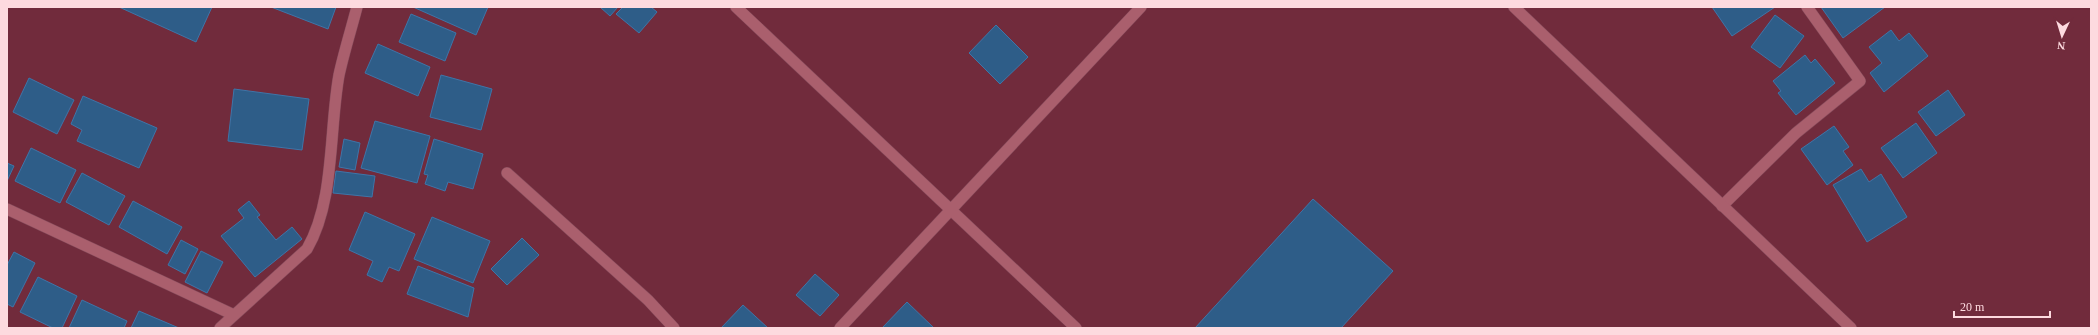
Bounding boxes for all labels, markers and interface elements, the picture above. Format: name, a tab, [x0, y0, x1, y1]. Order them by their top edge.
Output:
north arrow	[2042, 16, 2082, 56]
text: N	[2057, 40, 2066, 52]
scale bar	[1954, 293, 2050, 319]
text: 20 m	[1960, 300, 1985, 314]

